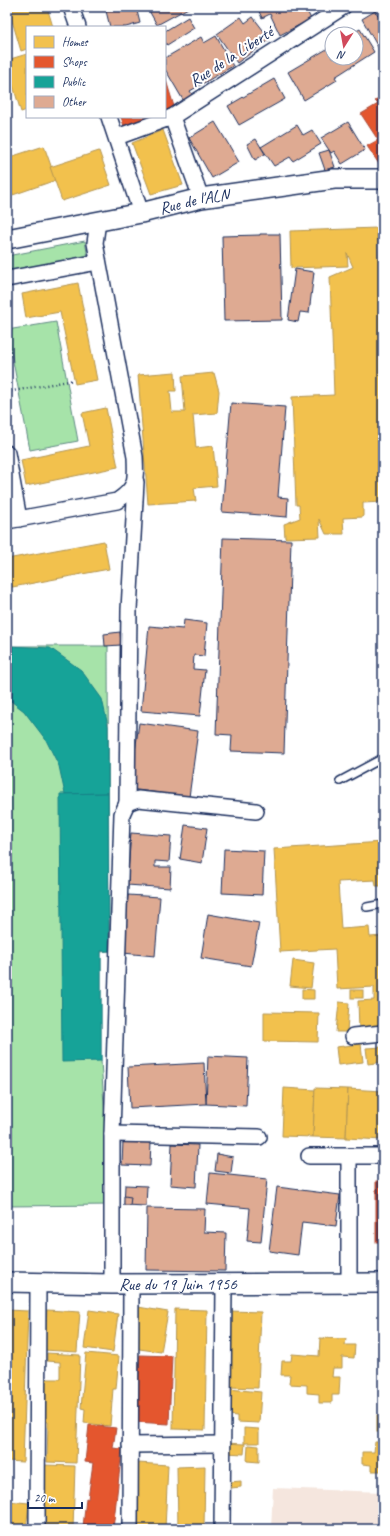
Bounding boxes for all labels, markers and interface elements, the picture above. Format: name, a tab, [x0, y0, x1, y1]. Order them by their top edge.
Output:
street label: Rue de la Liberté	[185, 20, 279, 91]
legend	[26, 26, 166, 118]
north arrow	[324, 26, 364, 66]
text: Homes	[62, 34, 89, 50]
text: N	[335, 48, 347, 63]
text: Shops	[62, 54, 87, 70]
text: Public	[62, 74, 86, 90]
text: Other	[62, 94, 88, 110]
street label: Rue de l'ALN	[157, 184, 233, 219]
street label: Rue du 19 Juin 1956	[119, 1274, 238, 1295]
scale bar	[28, 1484, 82, 1510]
text: 20 m	[34, 1490, 56, 1506]

